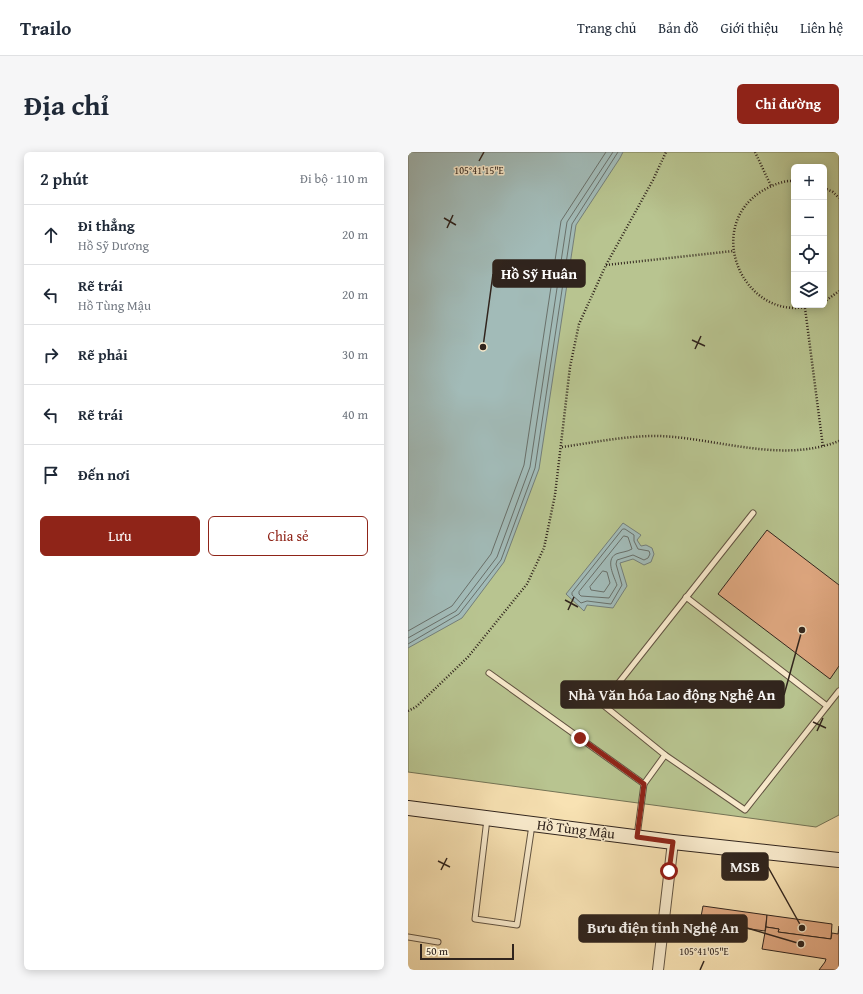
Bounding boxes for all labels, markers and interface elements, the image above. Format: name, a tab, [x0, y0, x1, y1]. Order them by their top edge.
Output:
text: Trailo	[20, 14, 71, 42]
text: Trang chủ	[577, 18, 636, 38]
text: Bản đồ	[658, 18, 698, 38]
text: Giới thiệu	[720, 18, 778, 38]
text: Liên hệ	[800, 18, 843, 38]
text: Địa chỉ	[24, 84, 109, 125]
button: Chỉ đường	[737, 84, 839, 124]
text: 105°41'15"E	[454, 163, 504, 178]
map controls	[791, 164, 827, 308]
button: +	[791, 164, 827, 200]
text: 2 phút	[40, 166, 88, 191]
text: Đi bộ · 110 m	[300, 169, 368, 188]
button: −	[791, 200, 827, 236]
text: Đi thẳng	[78, 215, 135, 236]
icon: ahead	[40, 224, 62, 246]
text: 20 m	[342, 225, 368, 244]
text: Hồ Sỹ Dương	[78, 236, 149, 255]
button: locate	[791, 236, 827, 272]
callout: Hồ Sỹ Huân	[493, 260, 585, 287]
text: Hồ Sỹ Huân	[501, 263, 577, 284]
button: layers	[791, 272, 827, 308]
text: Rẽ trái	[78, 275, 123, 296]
icon: left	[40, 284, 62, 306]
text: 20 m	[342, 285, 368, 304]
text: Hồ Tùng Mậu	[78, 296, 151, 315]
icon: right	[40, 344, 62, 366]
text: Rẽ phải	[78, 344, 128, 365]
text: 30 m	[342, 345, 368, 364]
icon: left	[40, 404, 62, 426]
text: Rẽ trái	[78, 404, 123, 425]
text: 40 m	[342, 405, 368, 424]
icon: arrive	[40, 464, 62, 486]
text: Đến nơi	[78, 464, 130, 485]
button: Lưu	[40, 516, 200, 556]
button: Chia sẻ	[208, 516, 368, 556]
callout: Nhà Văn hóa Lao động Nghệ An	[561, 681, 784, 708]
text: Nhà Văn hóa Lao động Nghệ An	[569, 684, 776, 705]
route end	[571, 729, 589, 747]
street label: Hồ Tùng Mậu	[536, 814, 617, 844]
callout: MSB	[722, 853, 768, 880]
text: MSB	[730, 856, 760, 877]
route start	[660, 862, 678, 880]
callout: Bưu điện tỉnh Nghệ An	[579, 915, 747, 942]
text: Bưu điện tỉnh Nghệ An	[587, 917, 739, 938]
scale bar	[420, 942, 514, 961]
text: 50 m	[426, 943, 448, 959]
text: 105°41'05"E	[679, 944, 729, 959]

